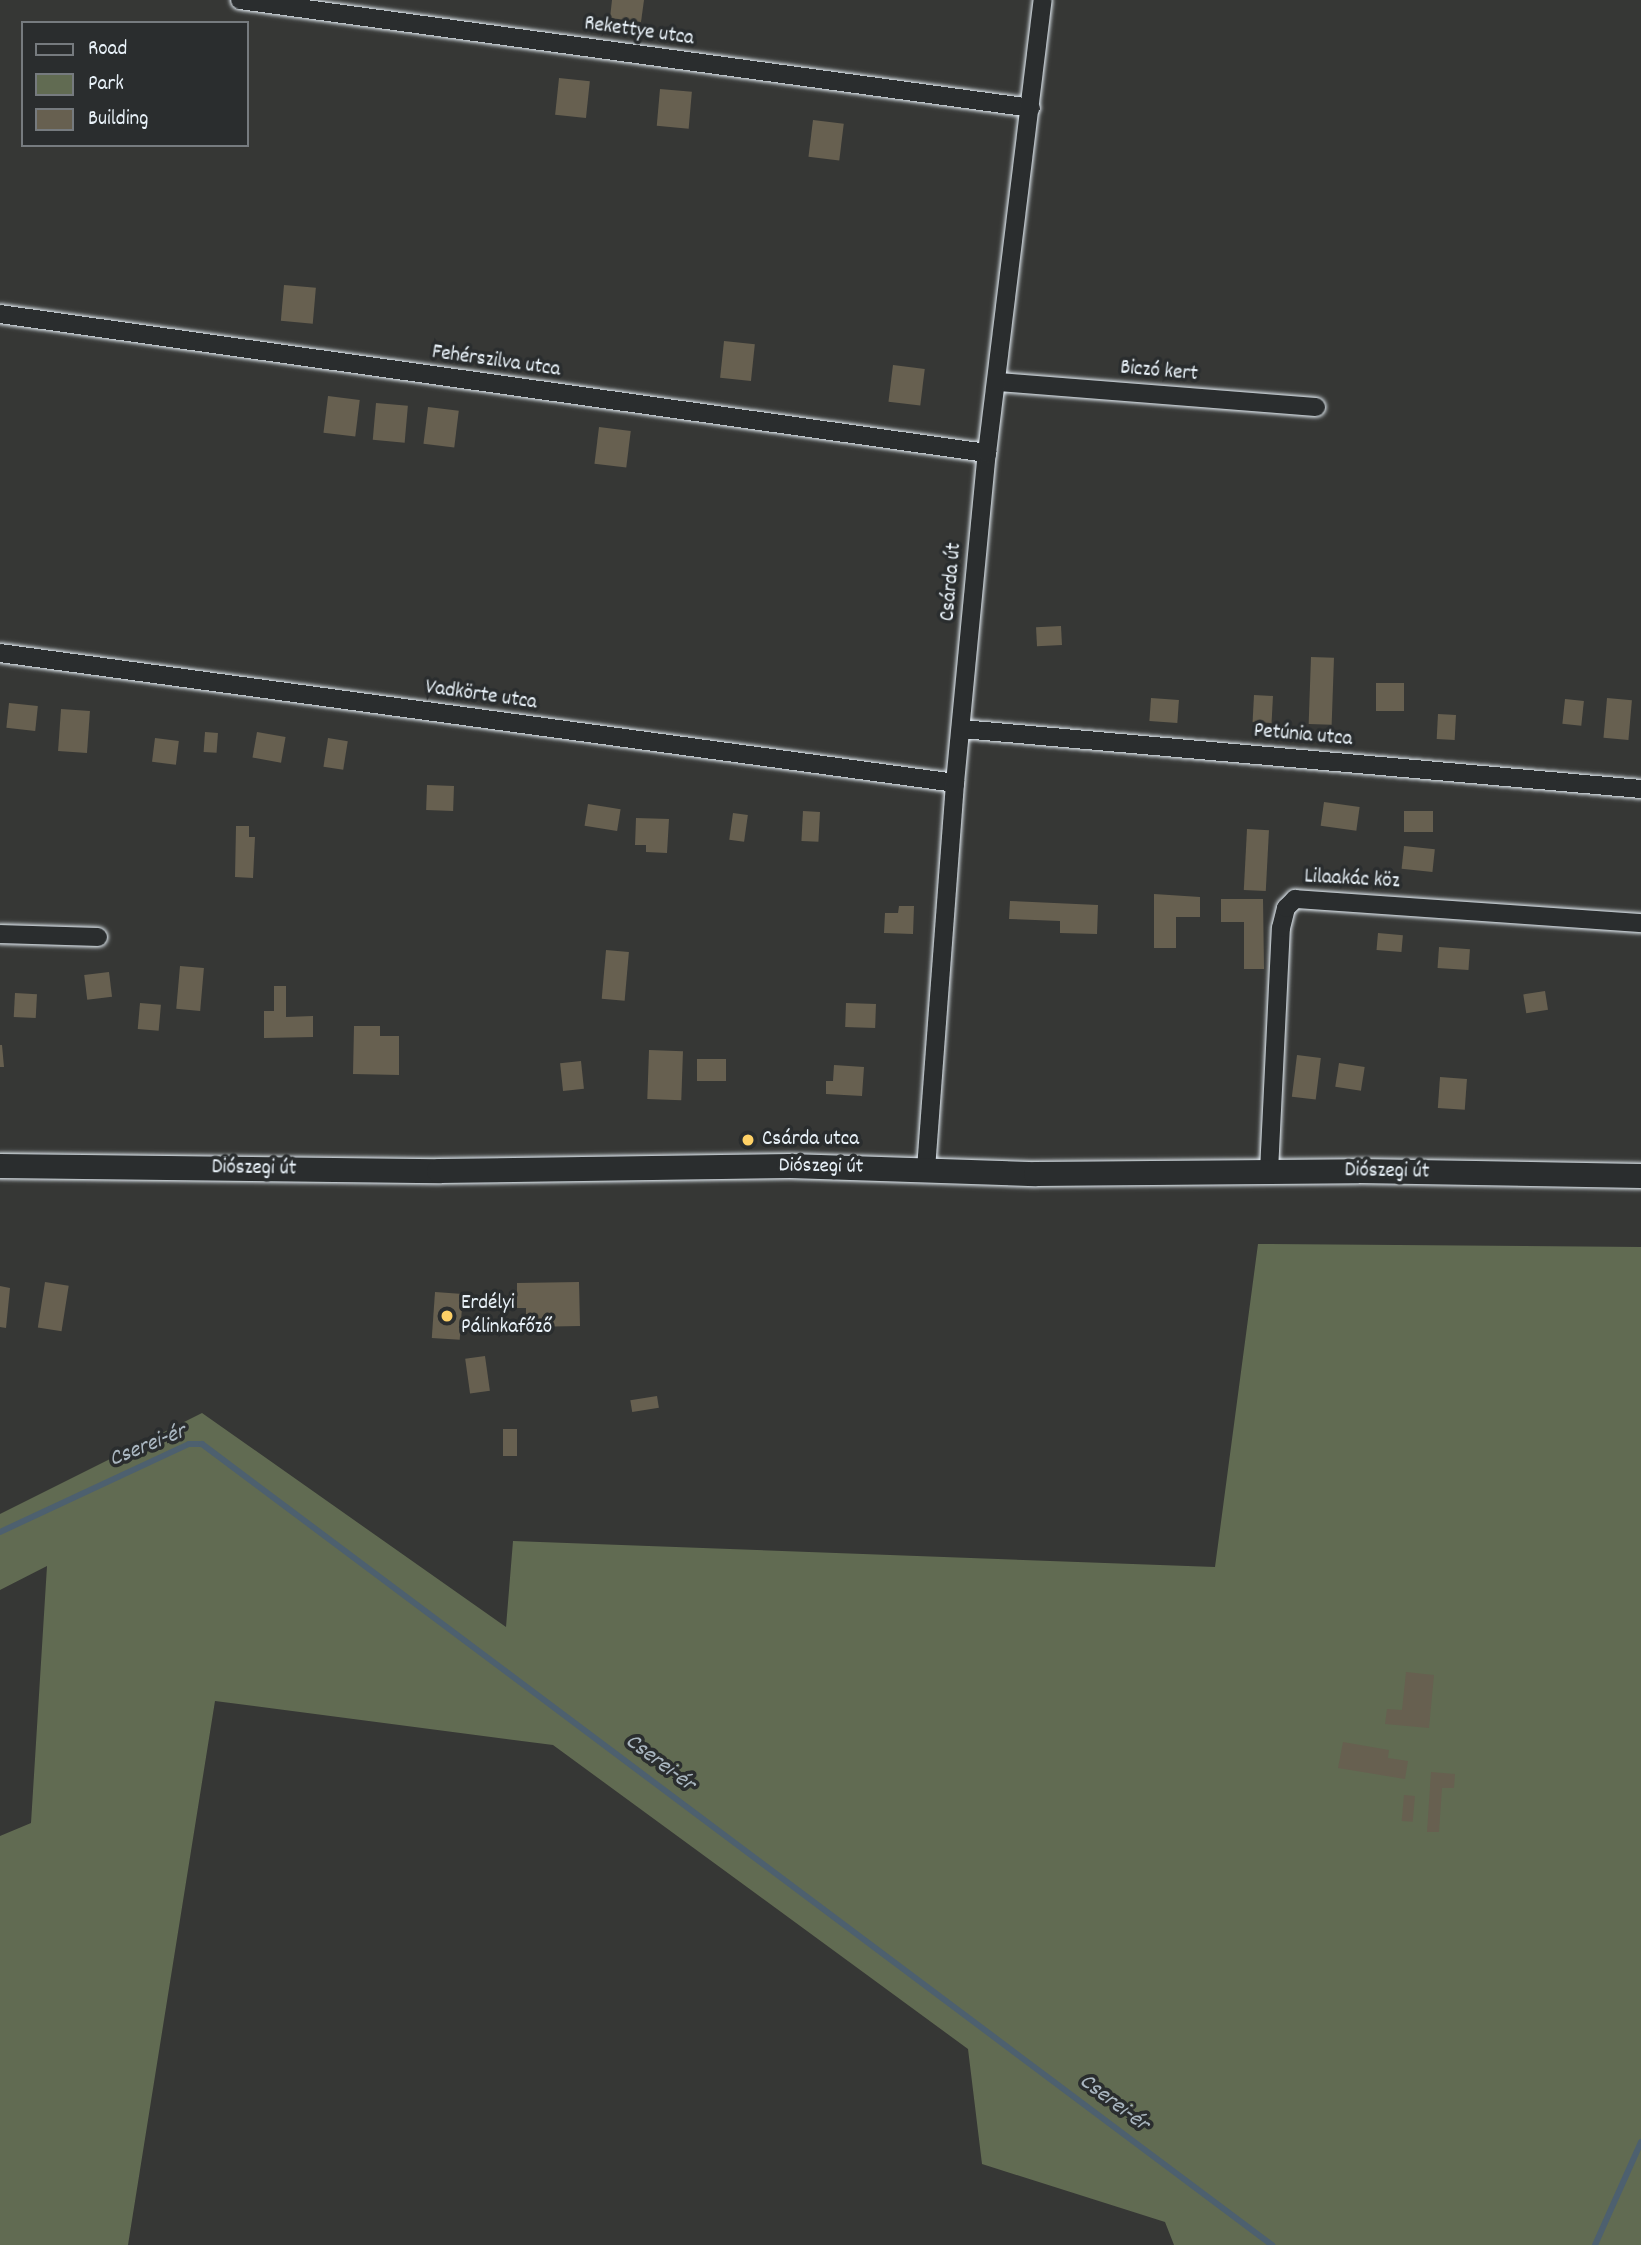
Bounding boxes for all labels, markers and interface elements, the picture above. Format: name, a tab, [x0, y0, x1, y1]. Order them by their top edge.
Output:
street label: Rekettye utca	[583, 12, 695, 52]
legend	[21, 21, 248, 147]
text: Road	[88, 35, 127, 65]
text: Park	[88, 70, 124, 100]
text: Building	[88, 105, 148, 135]
street label: Fehérszilva utca	[430, 341, 562, 383]
street label: Biczó kert	[1119, 356, 1199, 388]
street label: Csárda út	[936, 542, 968, 622]
street label: Vadkörte utca	[424, 676, 538, 716]
street label: Petúnia utca	[1253, 719, 1353, 753]
street label: Lilaakác köz	[1304, 865, 1400, 895]
place label: Csárda utca	[762, 1127, 859, 1153]
marker: Csárda utca	[740, 1132, 756, 1148]
street label: Diószegi út	[778, 1154, 864, 1180]
street label: Diószegi út	[211, 1156, 297, 1182]
street label: Diószegi út	[1344, 1159, 1430, 1185]
place label: Erdélyi Pálinkafőző	[461, 1291, 552, 1341]
marker: Erdélyi Pálinkafőző	[439, 1308, 455, 1324]
water label: Cserei-ér	[106, 1419, 190, 1475]
water label: Cserei-ér	[619, 1729, 699, 1799]
water label: Cserei-ér	[1073, 2069, 1153, 2139]

